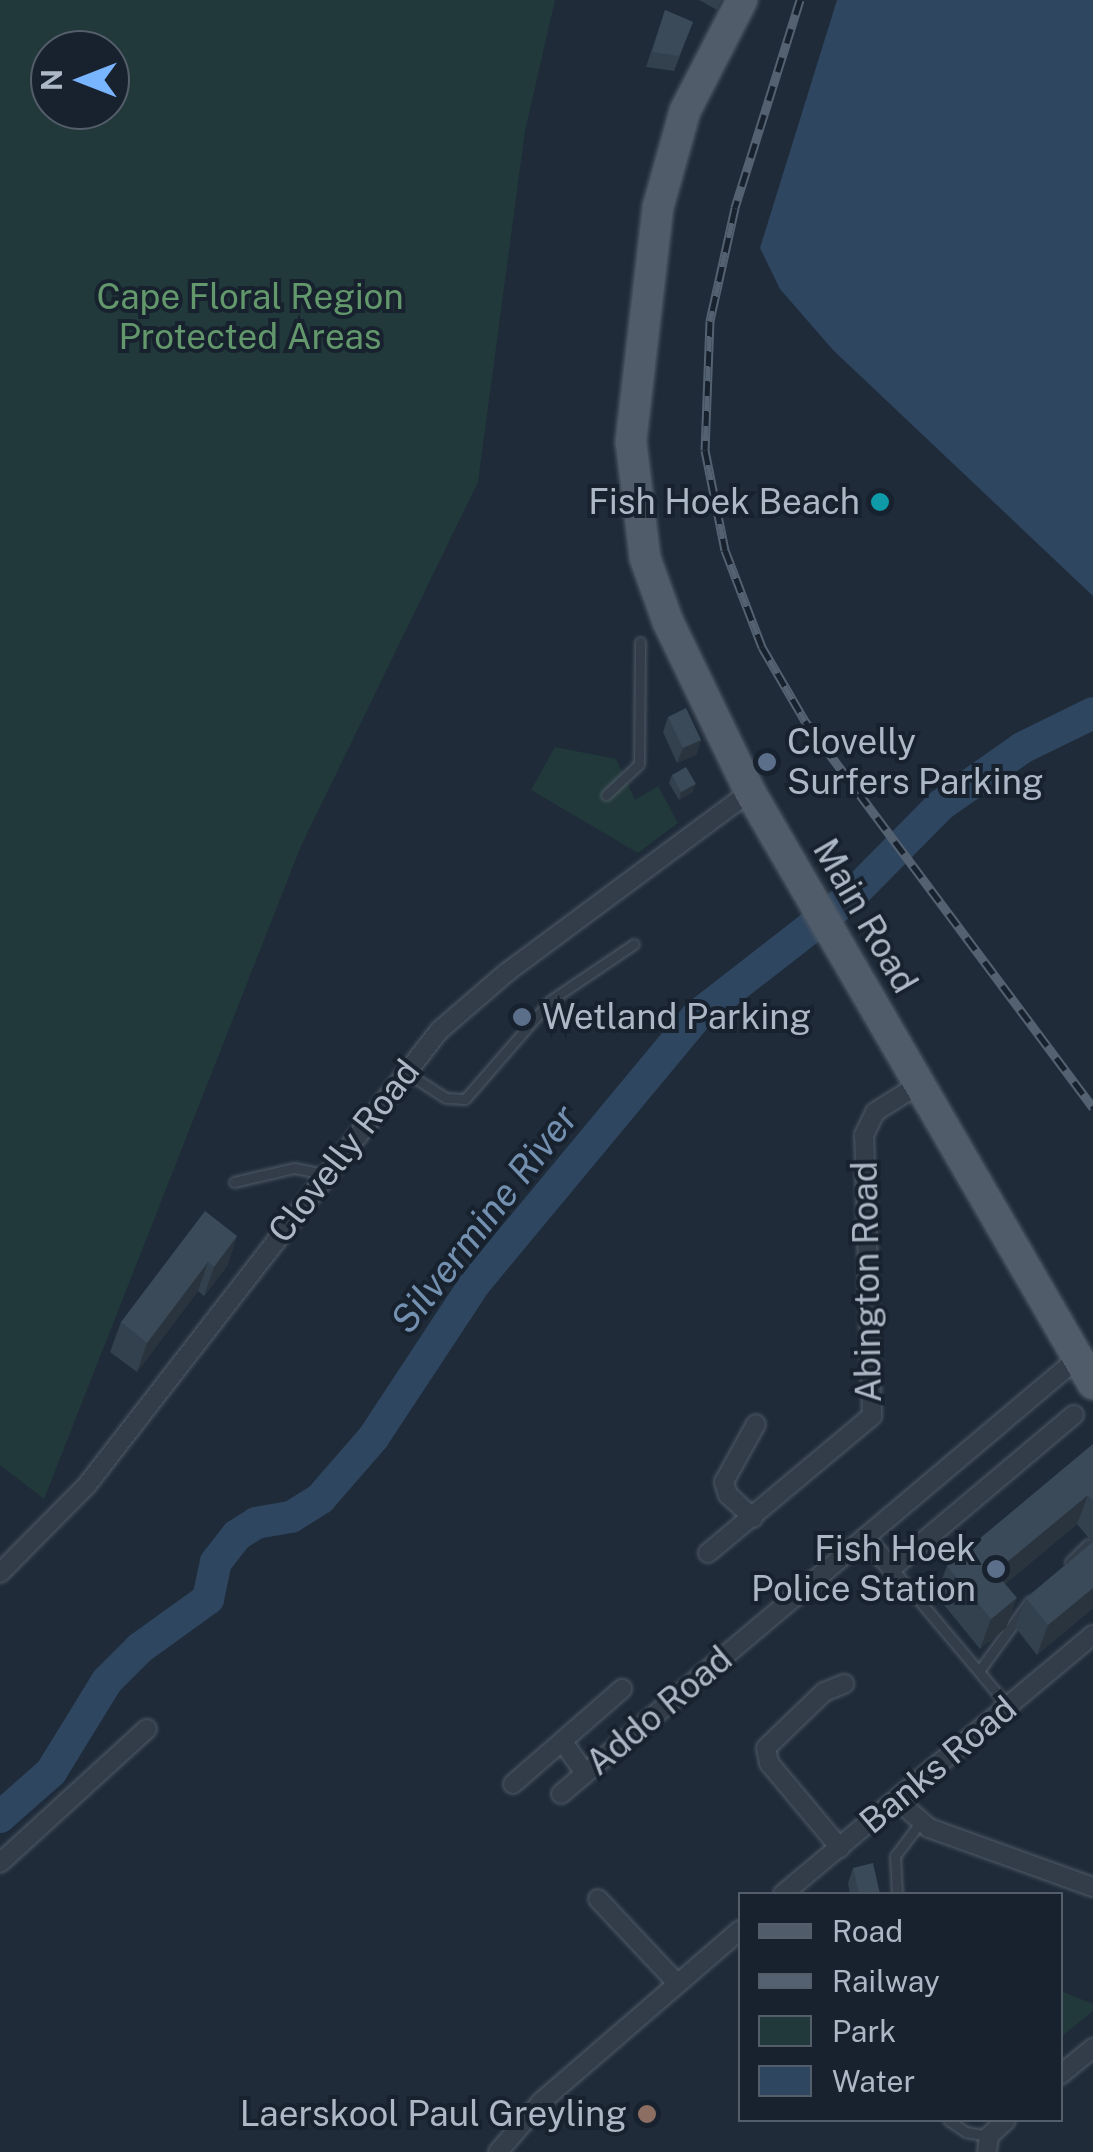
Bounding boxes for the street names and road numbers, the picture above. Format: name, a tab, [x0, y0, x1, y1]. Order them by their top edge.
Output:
street label: Main Road	[804, 832, 926, 1000]
street label: Clovelly Road	[260, 1051, 428, 1251]
street label: Abington Road	[844, 1161, 890, 1403]
street label: Addo Road	[578, 1638, 740, 1784]
street label: Banks Road	[851, 1687, 1025, 1843]

